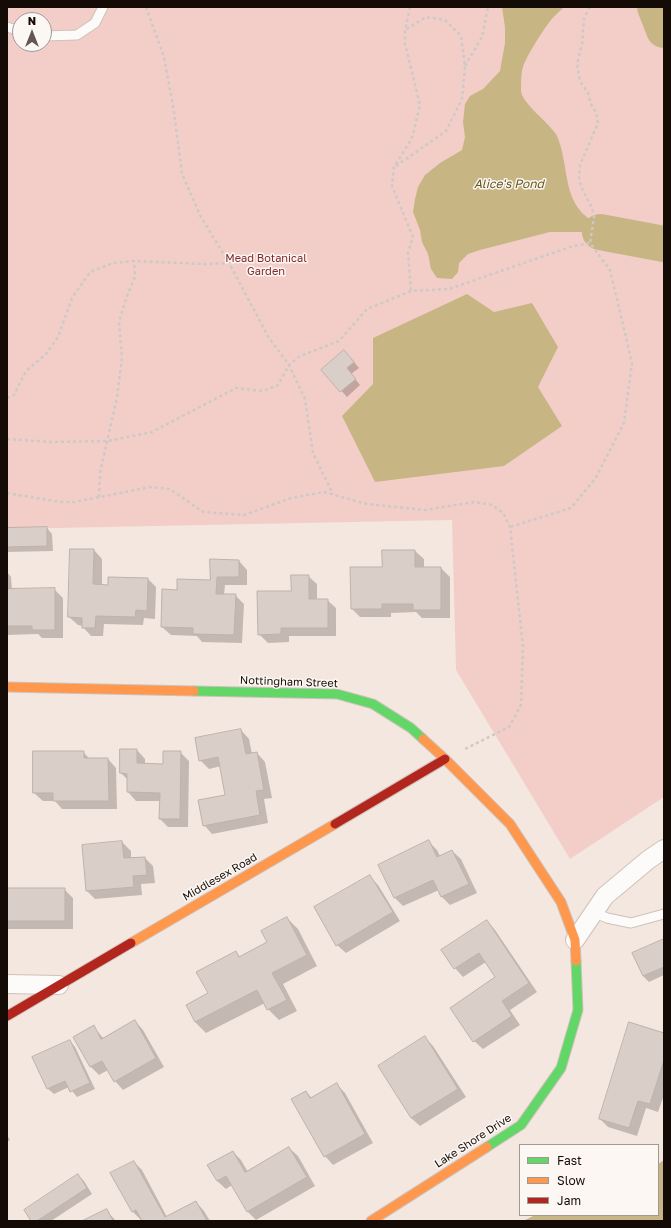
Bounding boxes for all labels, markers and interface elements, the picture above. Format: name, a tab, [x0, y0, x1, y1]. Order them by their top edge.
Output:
north arrow	[12, 12, 52, 52]
text: N	[28, 14, 36, 27]
water label: Alice's Pond	[474, 177, 544, 191]
park label: Mead Botanical Garden	[225, 252, 307, 278]
street label: Nottingham Street	[240, 674, 338, 690]
street label: Middlesex Road	[181, 850, 259, 904]
street label: Lake Shore Drive	[432, 1111, 514, 1171]
legend	[519, 1144, 659, 1216]
text: Fast	[557, 1153, 582, 1168]
text: Slow	[557, 1173, 585, 1188]
text: Jam	[557, 1193, 581, 1208]

